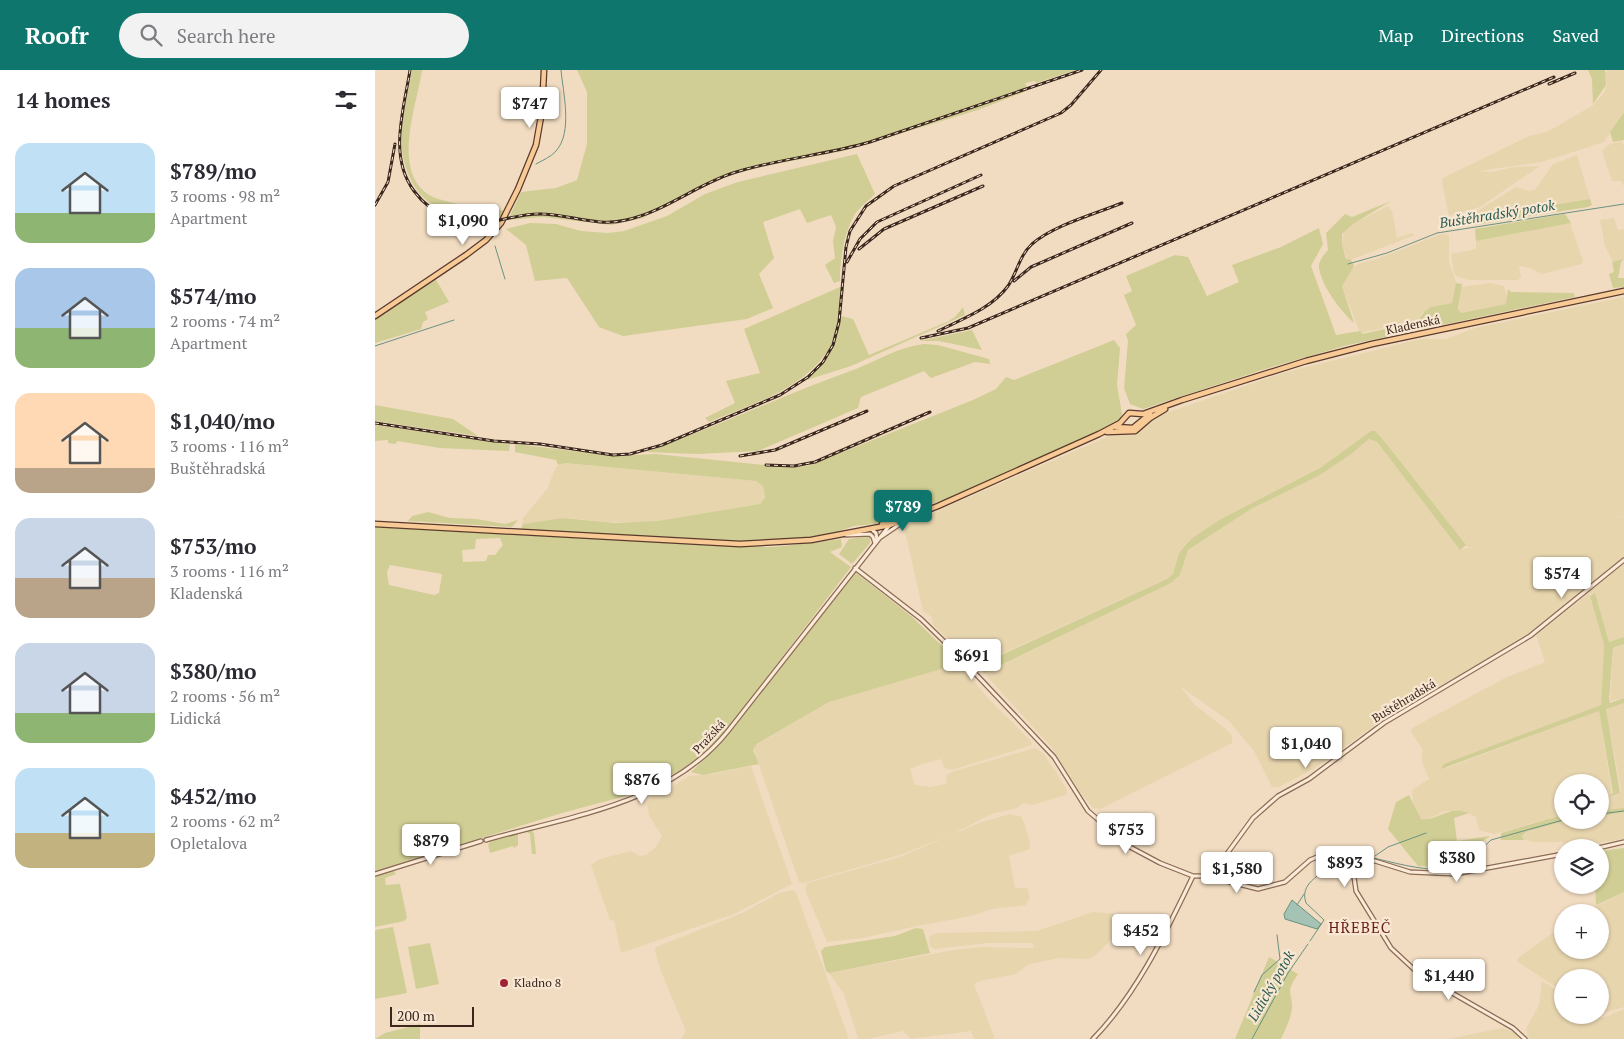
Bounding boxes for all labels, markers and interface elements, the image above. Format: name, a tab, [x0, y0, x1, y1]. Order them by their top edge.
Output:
search box	[119, 13, 469, 58]
text: Roofr	[25, 19, 89, 51]
icon: search	[137, 21, 165, 49]
text: Search here	[177, 23, 276, 48]
text: Map	[1378, 23, 1413, 47]
text: Directions	[1441, 23, 1524, 47]
text: Saved	[1552, 23, 1599, 47]
text: 14 homes	[15, 86, 111, 114]
icon: filters	[332, 86, 360, 114]
pin: $747	[500, 87, 560, 129]
text: $747	[512, 92, 548, 114]
text: $789/mo	[170, 157, 257, 185]
icon: home	[55, 163, 115, 223]
text: 3 rooms · 98 m²	[170, 185, 280, 207]
water label: Buštěhradský potok	[1437, 195, 1556, 232]
pin: $1,090	[422, 204, 504, 246]
text: Apartment	[170, 207, 247, 229]
text: $1,090	[438, 209, 488, 231]
text: $574/mo	[170, 282, 257, 310]
icon: home	[55, 288, 115, 348]
text: 2 rooms · 74 m²	[170, 310, 280, 332]
street label: Kladenská	[1385, 311, 1441, 338]
text: Apartment	[170, 332, 247, 354]
text: $1,040/mo	[170, 407, 275, 435]
icon: home	[55, 413, 115, 473]
text: 3 rooms · 116 m²	[170, 435, 289, 457]
text: Buštěhradská	[170, 457, 266, 479]
pin: $789	[873, 490, 933, 532]
text: $789	[885, 495, 921, 517]
text: $753/mo	[170, 532, 257, 560]
icon: home	[55, 538, 115, 598]
pin: $574	[1532, 556, 1592, 599]
text: 3 rooms · 116 m²	[170, 560, 289, 582]
text: $574	[1544, 562, 1580, 584]
text: Kladenská	[170, 582, 243, 604]
pin: $691	[942, 638, 1002, 681]
text: $691	[954, 644, 990, 666]
text: $380/mo	[170, 657, 257, 685]
icon: home	[55, 663, 115, 723]
street label: Buštěhradská	[1369, 676, 1438, 725]
text: 2 rooms · 56 m²	[170, 685, 280, 707]
text: Lidická	[170, 707, 221, 729]
street label: Pražská	[689, 717, 728, 757]
pin: $1,040	[1265, 726, 1347, 769]
text: $1,040	[1281, 732, 1331, 754]
pin: $876	[612, 762, 672, 805]
text: $876	[624, 768, 660, 790]
map controls	[1554, 774, 1609, 1024]
button: locate	[1554, 774, 1609, 829]
text: $452/mo	[170, 782, 257, 810]
icon: home	[55, 788, 115, 848]
text: 2 rooms · 62 m²	[170, 810, 280, 832]
pin: $753	[1096, 812, 1156, 855]
text: $753	[1108, 818, 1144, 840]
pin: $879	[401, 824, 461, 866]
text: $879	[413, 829, 449, 851]
text: Opletalova	[170, 832, 247, 854]
button: layers	[1554, 839, 1609, 894]
pin: $380	[1427, 840, 1487, 883]
pin: $893	[1315, 846, 1375, 888]
text: $380	[1439, 846, 1475, 868]
text: $893	[1327, 851, 1363, 873]
pin: $1,580	[1196, 852, 1278, 894]
text: $1,580	[1212, 857, 1262, 879]
button: +	[1554, 904, 1609, 959]
pin: $452	[1111, 914, 1171, 956]
district label: HŘEBEČ	[1329, 917, 1391, 937]
text: $452	[1123, 919, 1159, 941]
water label: Lidický potok	[1242, 947, 1299, 1025]
pin: $1,440	[1408, 958, 1490, 1001]
text: $1,440	[1424, 964, 1474, 986]
button: −	[1554, 969, 1609, 1024]
place label: Kladno 8	[514, 975, 561, 990]
marker: Kladno 8	[498, 977, 510, 989]
scale bar	[390, 1004, 474, 1027]
text: 200 m	[397, 1006, 435, 1025]

